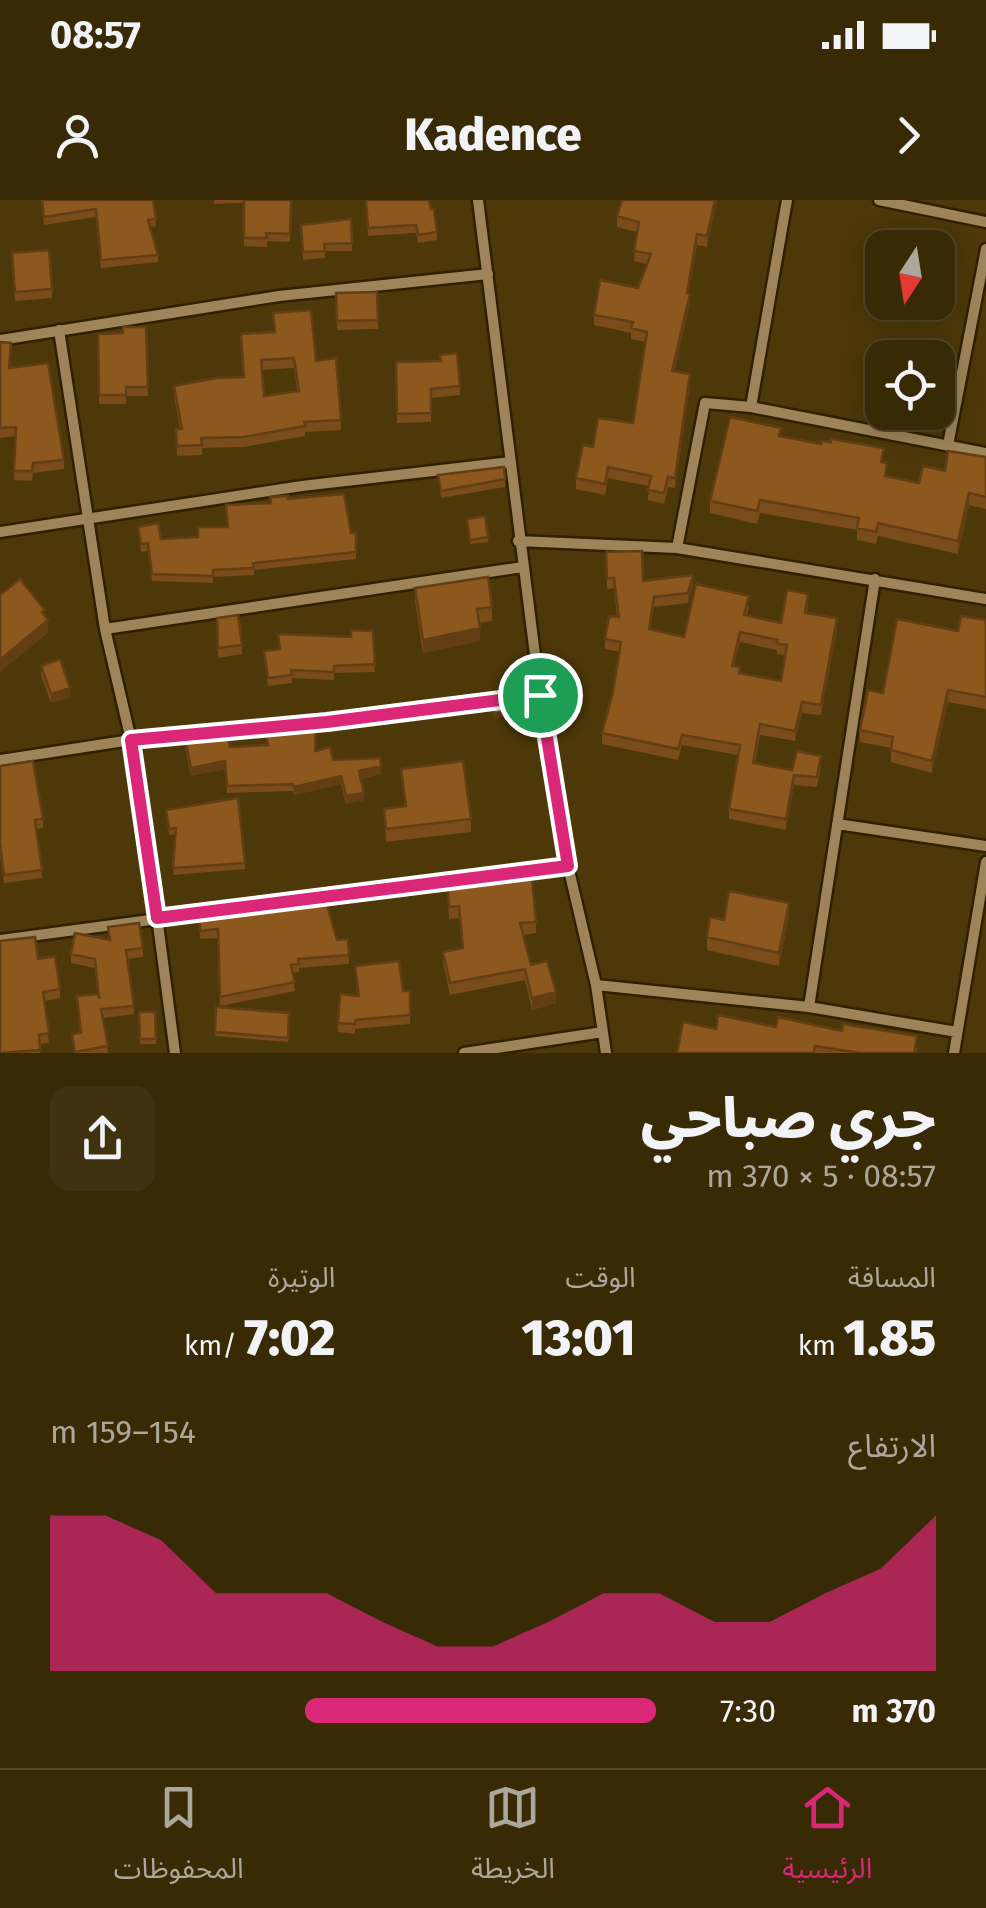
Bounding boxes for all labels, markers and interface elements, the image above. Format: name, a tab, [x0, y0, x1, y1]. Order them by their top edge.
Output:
text: 08:57	[50, 12, 141, 58]
icon: person	[50, 108, 105, 163]
text: Kadence	[405, 108, 581, 162]
icon: forward	[881, 108, 936, 163]
north arrow	[865, 230, 955, 320]
map controls	[865, 230, 955, 430]
button: locate	[865, 340, 955, 430]
pin	[498, 653, 583, 738]
icon: arrive	[513, 668, 568, 723]
button: share	[50, 1086, 155, 1191]
text: جري صباحي	[641, 1086, 936, 1152]
text: 08:57 · 5 × 370 m	[706, 1157, 936, 1195]
text: الوتيرة	[268, 1261, 335, 1294]
text: الوقت	[565, 1261, 636, 1294]
text: المسافة	[848, 1261, 936, 1294]
text: 7:02	[244, 1308, 335, 1368]
text: 13:01	[521, 1308, 636, 1368]
text: 1.85	[844, 1308, 936, 1368]
text: /km	[184, 1329, 244, 1362]
text: km	[798, 1329, 844, 1362]
text: 154–159 m	[50, 1413, 196, 1451]
text: الارتفاع	[848, 1427, 936, 1465]
text: 7:30	[720, 1692, 776, 1730]
text: 370 m	[852, 1692, 936, 1730]
tab: المحفوظات	[114, 1780, 244, 1899]
tab: الخريطة	[471, 1780, 555, 1899]
tab: الرئيسية	[782, 1780, 872, 1899]

